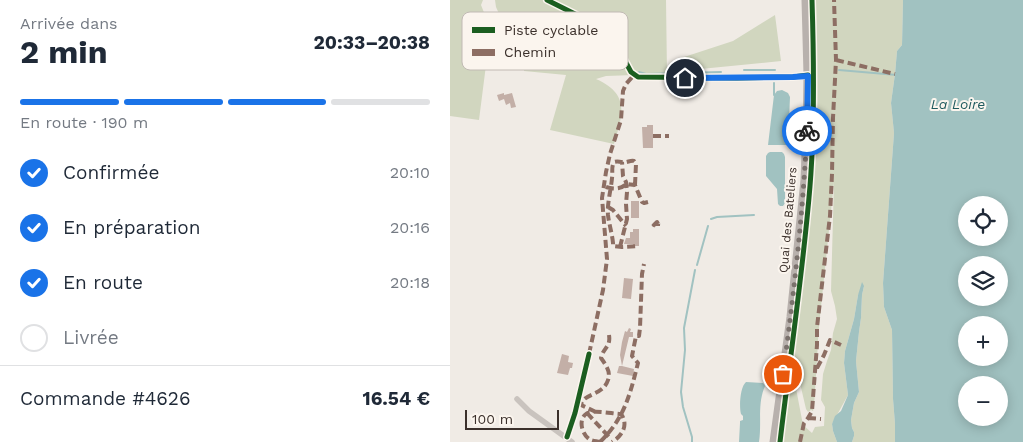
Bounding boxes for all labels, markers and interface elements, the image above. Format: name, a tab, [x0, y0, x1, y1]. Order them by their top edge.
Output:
legend	[462, 12, 628, 70]
text: Arrivée dans	[20, 14, 118, 33]
text: Piste cyclable	[504, 22, 598, 38]
text: 20:33–20:38	[313, 31, 430, 54]
text: 2 min	[20, 33, 108, 71]
text: Chemin	[504, 44, 556, 60]
pin	[664, 57, 706, 99]
icon: home	[671, 64, 699, 92]
water label: La Loire	[931, 96, 985, 112]
courier	[782, 106, 832, 156]
text: En route · 190 m	[20, 113, 148, 132]
icon: bike	[793, 117, 821, 145]
icon: check	[20, 159, 48, 187]
text: Confirmée	[63, 161, 159, 184]
text: 20:10	[390, 163, 430, 182]
street label: Quai des Bateliers	[776, 166, 800, 274]
map controls	[958, 196, 1008, 426]
button: locate	[958, 196, 1008, 246]
icon: check	[20, 214, 48, 242]
text: En préparation	[63, 216, 200, 239]
text: 20:16	[390, 218, 430, 237]
button: layers	[958, 256, 1008, 306]
icon: check	[20, 269, 48, 297]
text: En route	[63, 271, 143, 294]
text: 20:18	[390, 273, 430, 292]
button: +	[958, 316, 1008, 366]
text: Livrée	[63, 326, 119, 349]
pin	[762, 353, 804, 395]
icon: bag	[769, 360, 797, 388]
button: −	[958, 376, 1008, 426]
text: Commande #4626	[20, 387, 190, 410]
text: 16.54 €	[362, 387, 430, 410]
scale bar	[465, 407, 559, 430]
text: 100 m	[472, 411, 513, 427]

